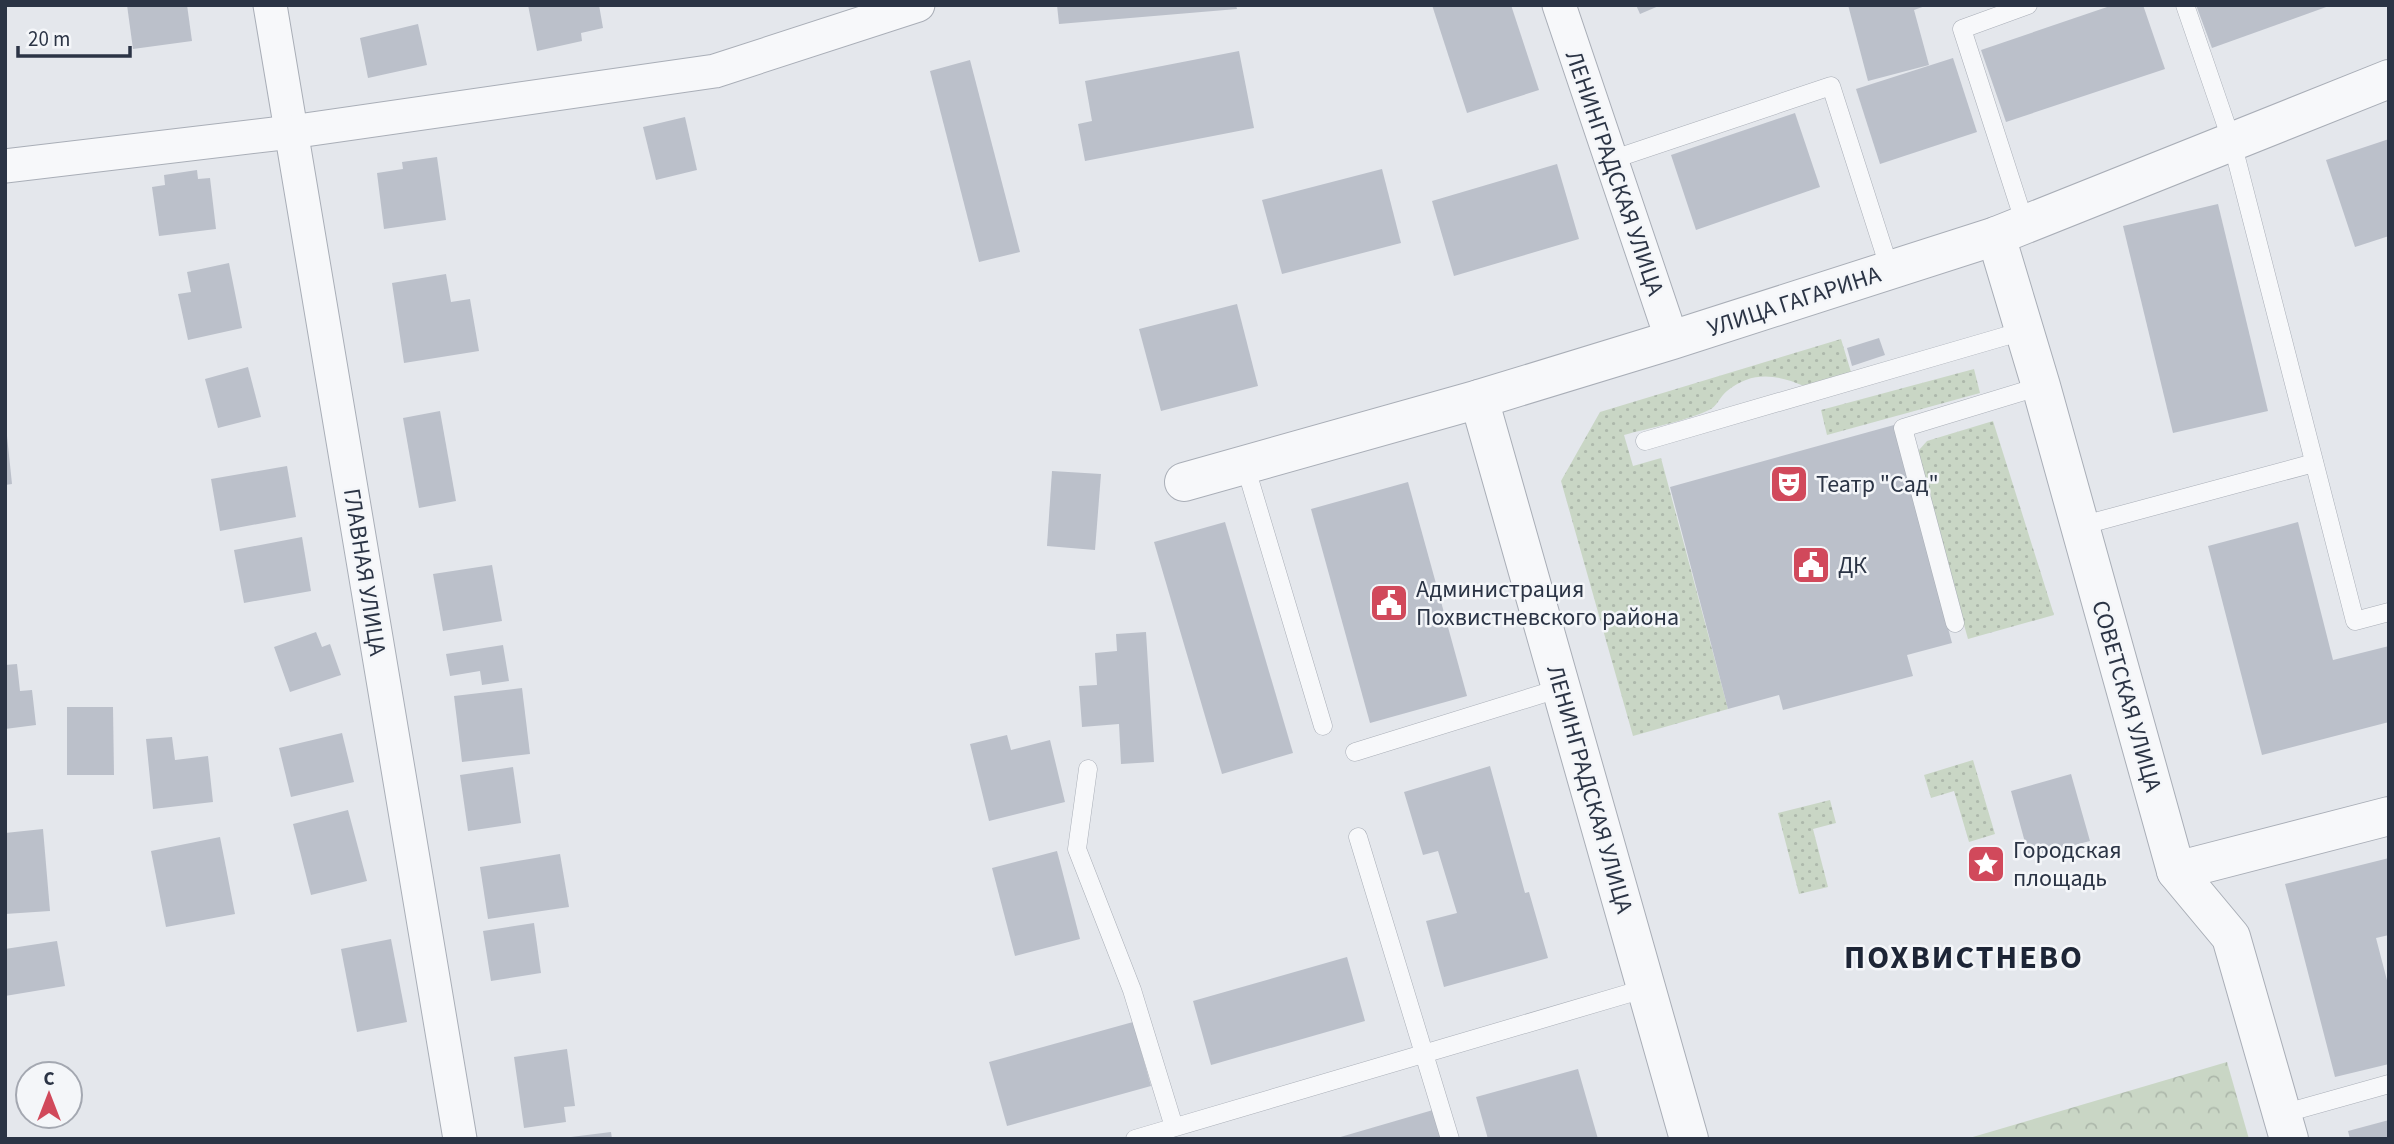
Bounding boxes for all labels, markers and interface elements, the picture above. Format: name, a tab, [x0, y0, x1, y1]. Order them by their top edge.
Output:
scale bar	[18, 14, 130, 58]
text: 20 m	[28, 24, 70, 54]
street label: ЛЕНИНГРАДСКАЯ УЛИЦА	[1556, 46, 1673, 300]
street label: УЛИЦА ГАГАРИНА	[1703, 257, 1885, 346]
theatre icon: Театр "Сад"	[1768, 463, 1810, 505]
place label: Театр "Сад"	[1816, 467, 1939, 502]
street label: ГЛАВНАЯ УЛИЦА	[334, 486, 395, 658]
public building icon: ДК	[1790, 544, 1832, 586]
place label: ДК	[1838, 548, 1867, 583]
place label: Администрация Похвистневского района	[1416, 572, 1679, 635]
public building icon: Администрация Похвистневского района	[1368, 582, 1410, 624]
street label: СОВЕТСКАЯ УЛИЦА	[2082, 596, 2171, 796]
street label: ЛЕНИНГРАДСКАЯ УЛИЦА	[1537, 661, 1642, 918]
place label: Городская площадь	[2013, 833, 2122, 896]
place icon: Городская площадь	[1965, 843, 2007, 885]
district label: ПОХВИСТНЕВО	[1844, 935, 2084, 981]
north arrow	[14, 1060, 84, 1130]
text: С	[43, 1066, 55, 1093]

